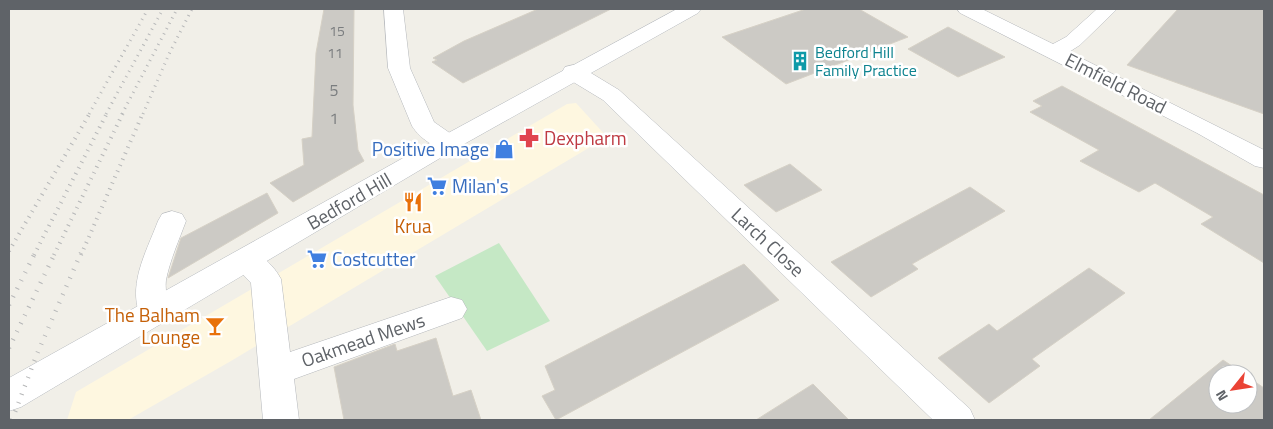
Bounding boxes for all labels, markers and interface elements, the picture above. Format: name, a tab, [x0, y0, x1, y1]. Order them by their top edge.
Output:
house number: 15	[329, 20, 345, 41]
place label: Bedford Hill Family Practice	[815, 40, 917, 82]
house number: 11	[327, 42, 343, 63]
street label: Elmfield Road	[1060, 45, 1172, 121]
building icon: Bedford Hill Family Practice	[789, 50, 811, 72]
house number: 5	[330, 78, 339, 102]
house number: 1	[330, 106, 338, 130]
place label: Dexpharm	[544, 123, 627, 152]
pharmacy icon: Dexpharm	[518, 127, 540, 149]
place label: Positive Image	[372, 134, 489, 163]
shop icon: Positive Image	[493, 138, 515, 160]
street label: Bedford Hill	[301, 165, 397, 237]
place label: Milan's	[452, 171, 509, 200]
supermarket icon: Milan's	[426, 175, 448, 197]
restaurant icon: Krua	[402, 191, 424, 213]
street label: Larch Close	[725, 200, 811, 283]
place label: Krua	[395, 211, 432, 240]
place label: Costcutter	[332, 244, 416, 273]
supermarket icon: Costcutter	[306, 248, 328, 270]
place label: The Balham Lounge	[105, 300, 200, 351]
street label: Oakmead Mews	[297, 305, 429, 374]
bar icon: The Balham Lounge	[204, 315, 226, 337]
north arrow	[1208, 364, 1258, 414]
text: N	[1210, 386, 1233, 405]

